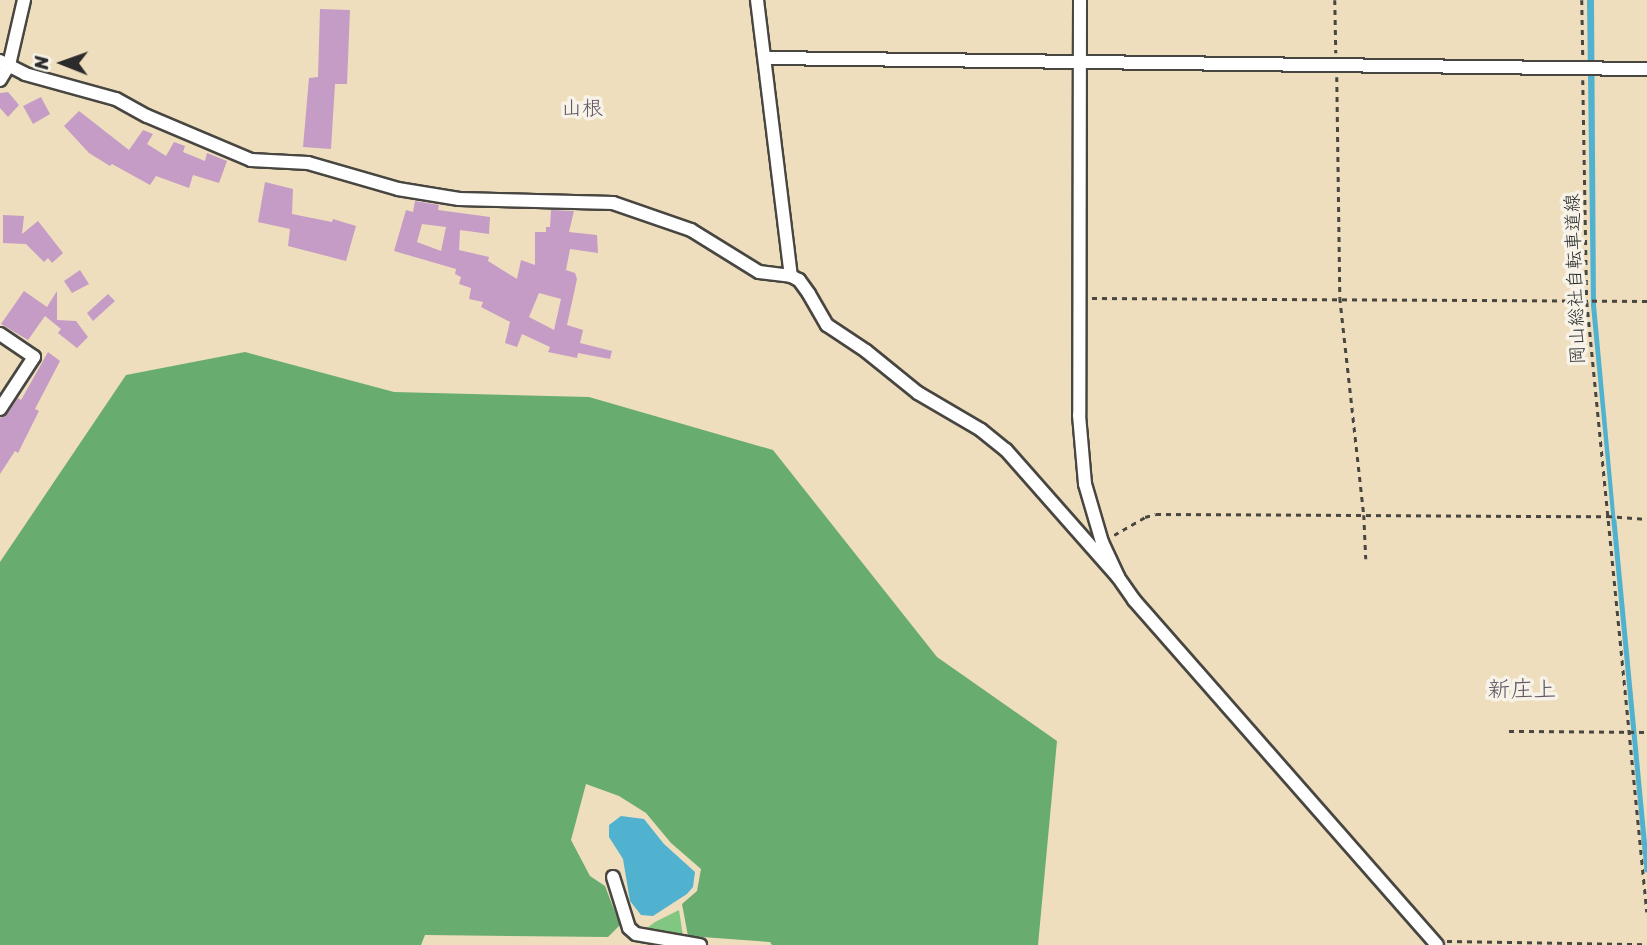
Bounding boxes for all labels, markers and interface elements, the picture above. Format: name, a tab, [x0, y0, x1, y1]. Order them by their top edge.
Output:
north arrow	[28, 28, 98, 98]
text: N	[25, 56, 58, 70]
district label: 山根	[561, 95, 603, 121]
street label: 岡山総社自転車道線	[1561, 193, 1589, 365]
district label: 新庄上	[1488, 676, 1556, 704]

